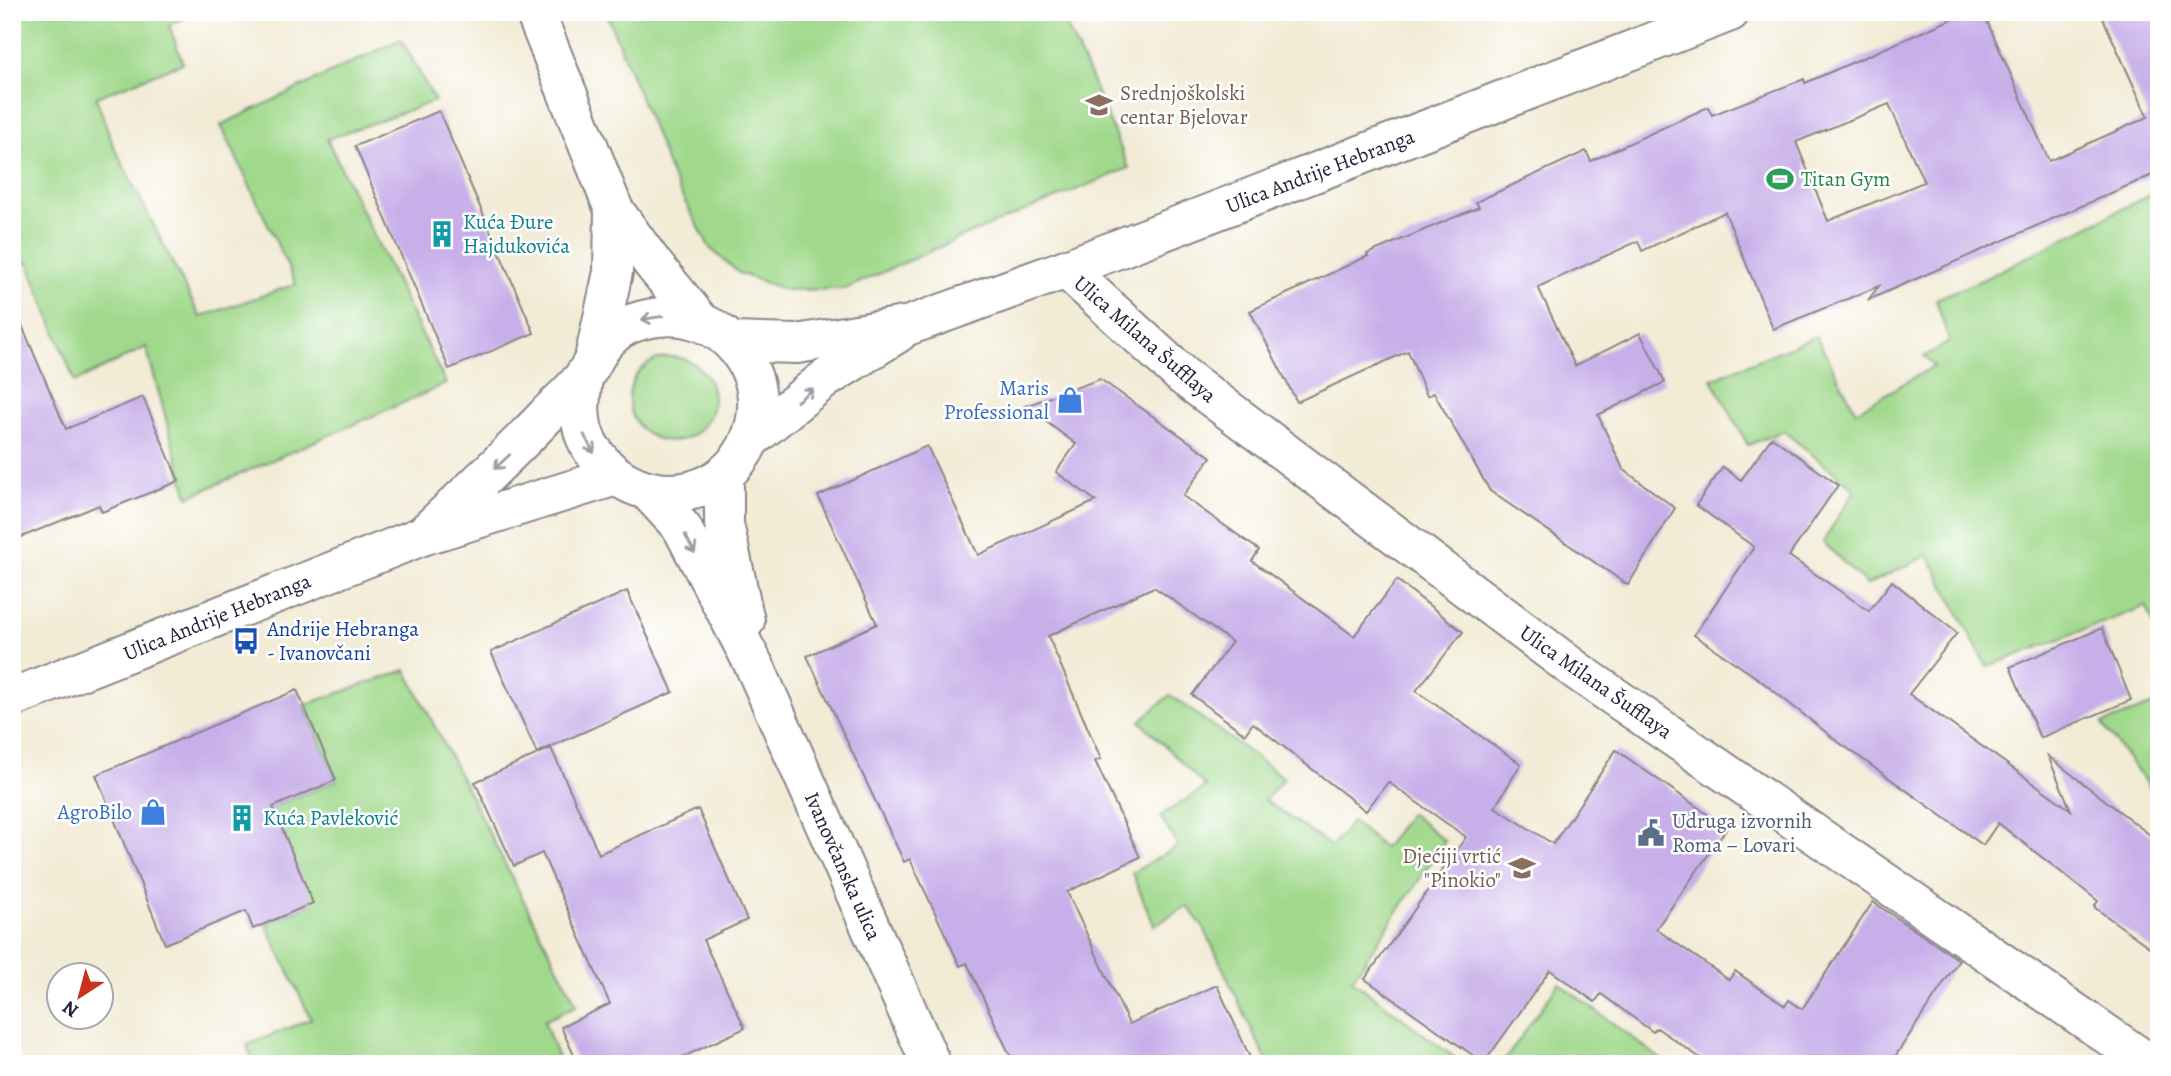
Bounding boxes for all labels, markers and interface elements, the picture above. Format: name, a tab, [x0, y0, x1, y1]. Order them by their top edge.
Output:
place label: Srednjoškolski centar Bjelovar	[1120, 79, 1248, 131]
school or university icon: Srednjoškolski centar Bjelovar	[1084, 90, 1114, 120]
street label: Ulica Andrije Hebranga	[1222, 122, 1419, 220]
sports icon: Titan Gym	[1765, 164, 1795, 194]
place label: Titan Gym	[1801, 165, 1891, 193]
place label: Kuća Đure Hajdukovića	[463, 208, 570, 260]
building icon: Kuća Đure Hajdukovića	[427, 219, 457, 249]
street label: Ulica Milana Šufflaya	[1068, 269, 1223, 409]
one-way arrow	[641, 312, 664, 325]
place label: Maris Professional	[944, 374, 1049, 426]
shop icon: Maris Professional	[1055, 385, 1085, 415]
one-way arrow	[796, 387, 814, 403]
one-way arrow	[583, 433, 597, 454]
one-way arrow	[494, 454, 511, 471]
one-way arrow	[684, 533, 697, 554]
street label: Ulica Andrije Hebranga	[119, 566, 315, 667]
place label: Andrije Hebranga - Ivanovčani	[266, 615, 419, 667]
street label: Ulica Milana Šufflaya	[1514, 619, 1678, 745]
bus stop icon: Andrije Hebranga - Ivanovčani	[231, 626, 261, 656]
street label: Ivanovčanska ulica	[798, 787, 888, 945]
shop icon: AgroBilo	[138, 797, 168, 827]
place label: AgroBilo	[57, 798, 132, 826]
building icon: Kuća Pavleković	[227, 803, 257, 833]
place label: Kuća Pavleković	[263, 804, 399, 832]
place label: Udruga izvornih Roma – Lovari	[1672, 807, 1812, 859]
public building icon: Udruga izvornih Roma – Lovari	[1636, 818, 1666, 848]
place label: Djećiji vrtić "Pinokio"	[1402, 842, 1501, 894]
school or university icon: Djećiji vrtić "Pinokio"	[1507, 853, 1537, 883]
north arrow	[46, 960, 116, 1030]
text: N	[57, 994, 84, 1024]

